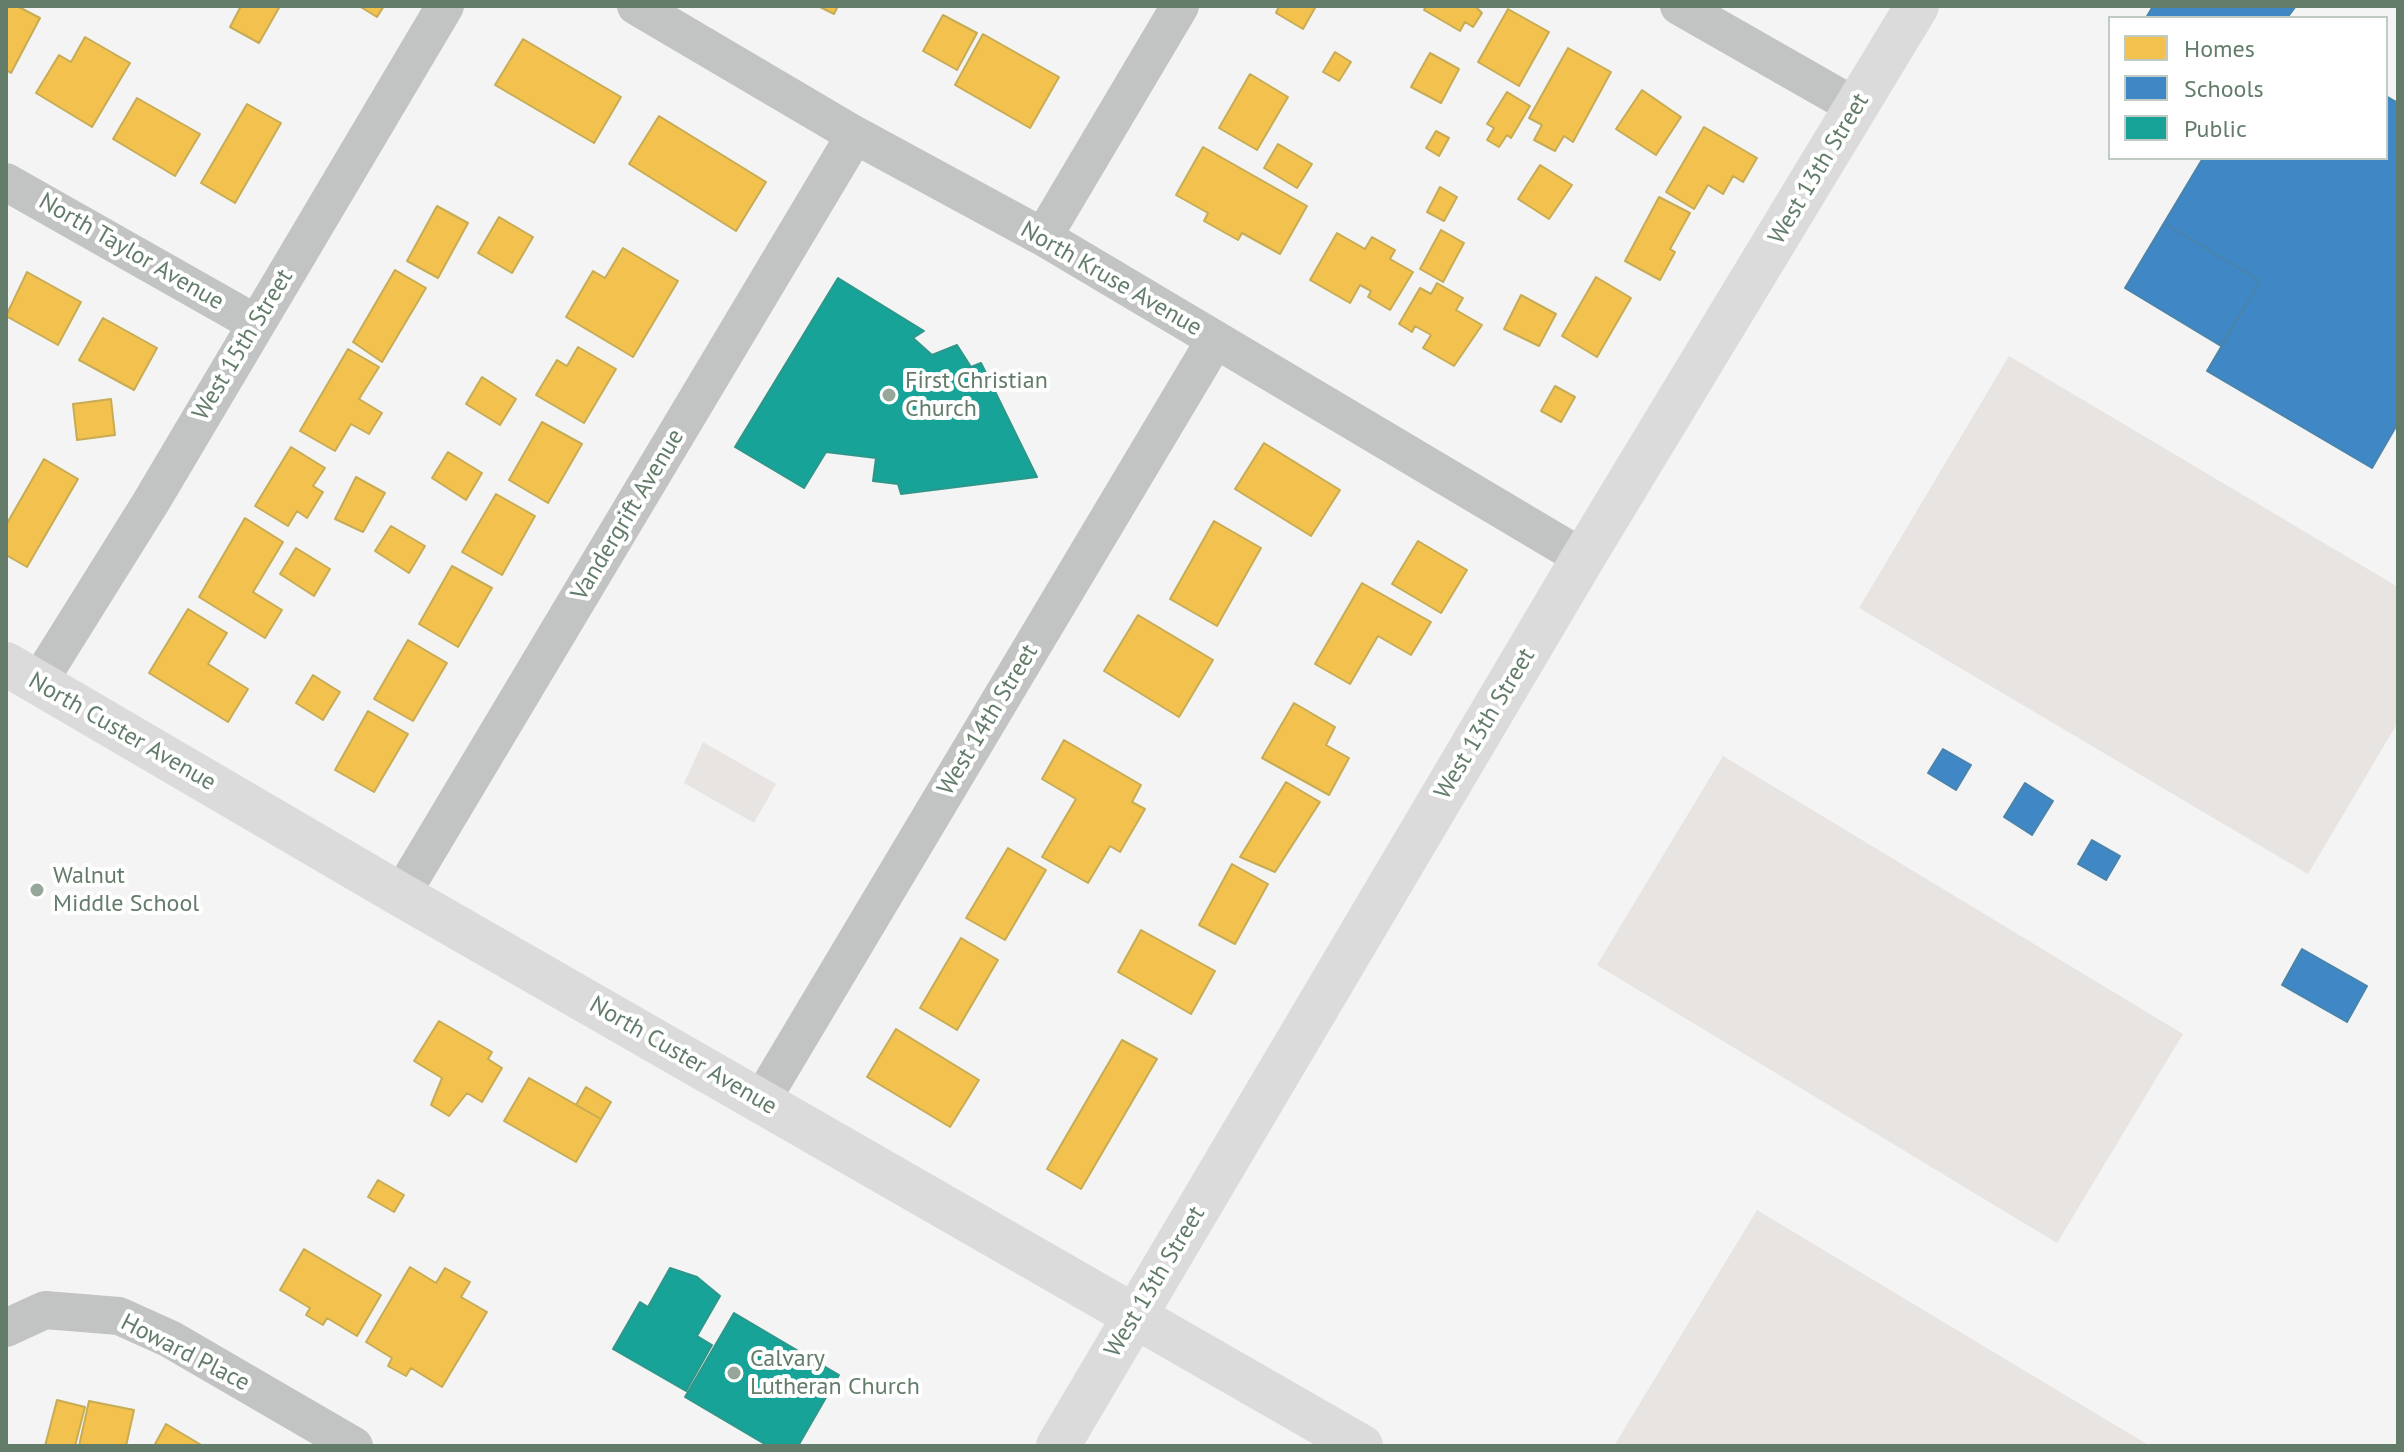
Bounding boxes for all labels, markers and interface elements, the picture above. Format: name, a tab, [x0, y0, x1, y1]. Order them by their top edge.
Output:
legend	[2108, 16, 2388, 160]
text: Homes	[2184, 33, 2255, 64]
text: Schools	[2184, 73, 2264, 104]
street label: West 13th Street	[1763, 88, 1875, 250]
text: Public	[2184, 113, 2247, 144]
street label: North Taylor Avenue	[33, 187, 229, 317]
street label: North Kruse Avenue	[1015, 215, 1207, 343]
street label: West 15th Street	[187, 264, 299, 426]
place label: First Christian Church	[905, 367, 1048, 423]
marker: First Christian Church	[880, 386, 898, 404]
street label: Vandergrift Avenue	[565, 424, 691, 606]
street label: West 14th Street	[932, 639, 1044, 801]
street label: West 13th Street	[1429, 643, 1541, 805]
street label: North Custer Avenue	[23, 667, 221, 797]
place label: Walnut Middle School	[53, 862, 199, 918]
marker: Walnut Middle School	[28, 881, 46, 899]
street label: North Custer Avenue	[584, 991, 782, 1121]
street label: West 13th Street	[1099, 1201, 1211, 1363]
street label: Howard Place	[116, 1308, 254, 1398]
place label: Calvary Lutheran Church	[750, 1345, 920, 1401]
marker: Calvary Lutheran Church	[725, 1364, 743, 1382]

